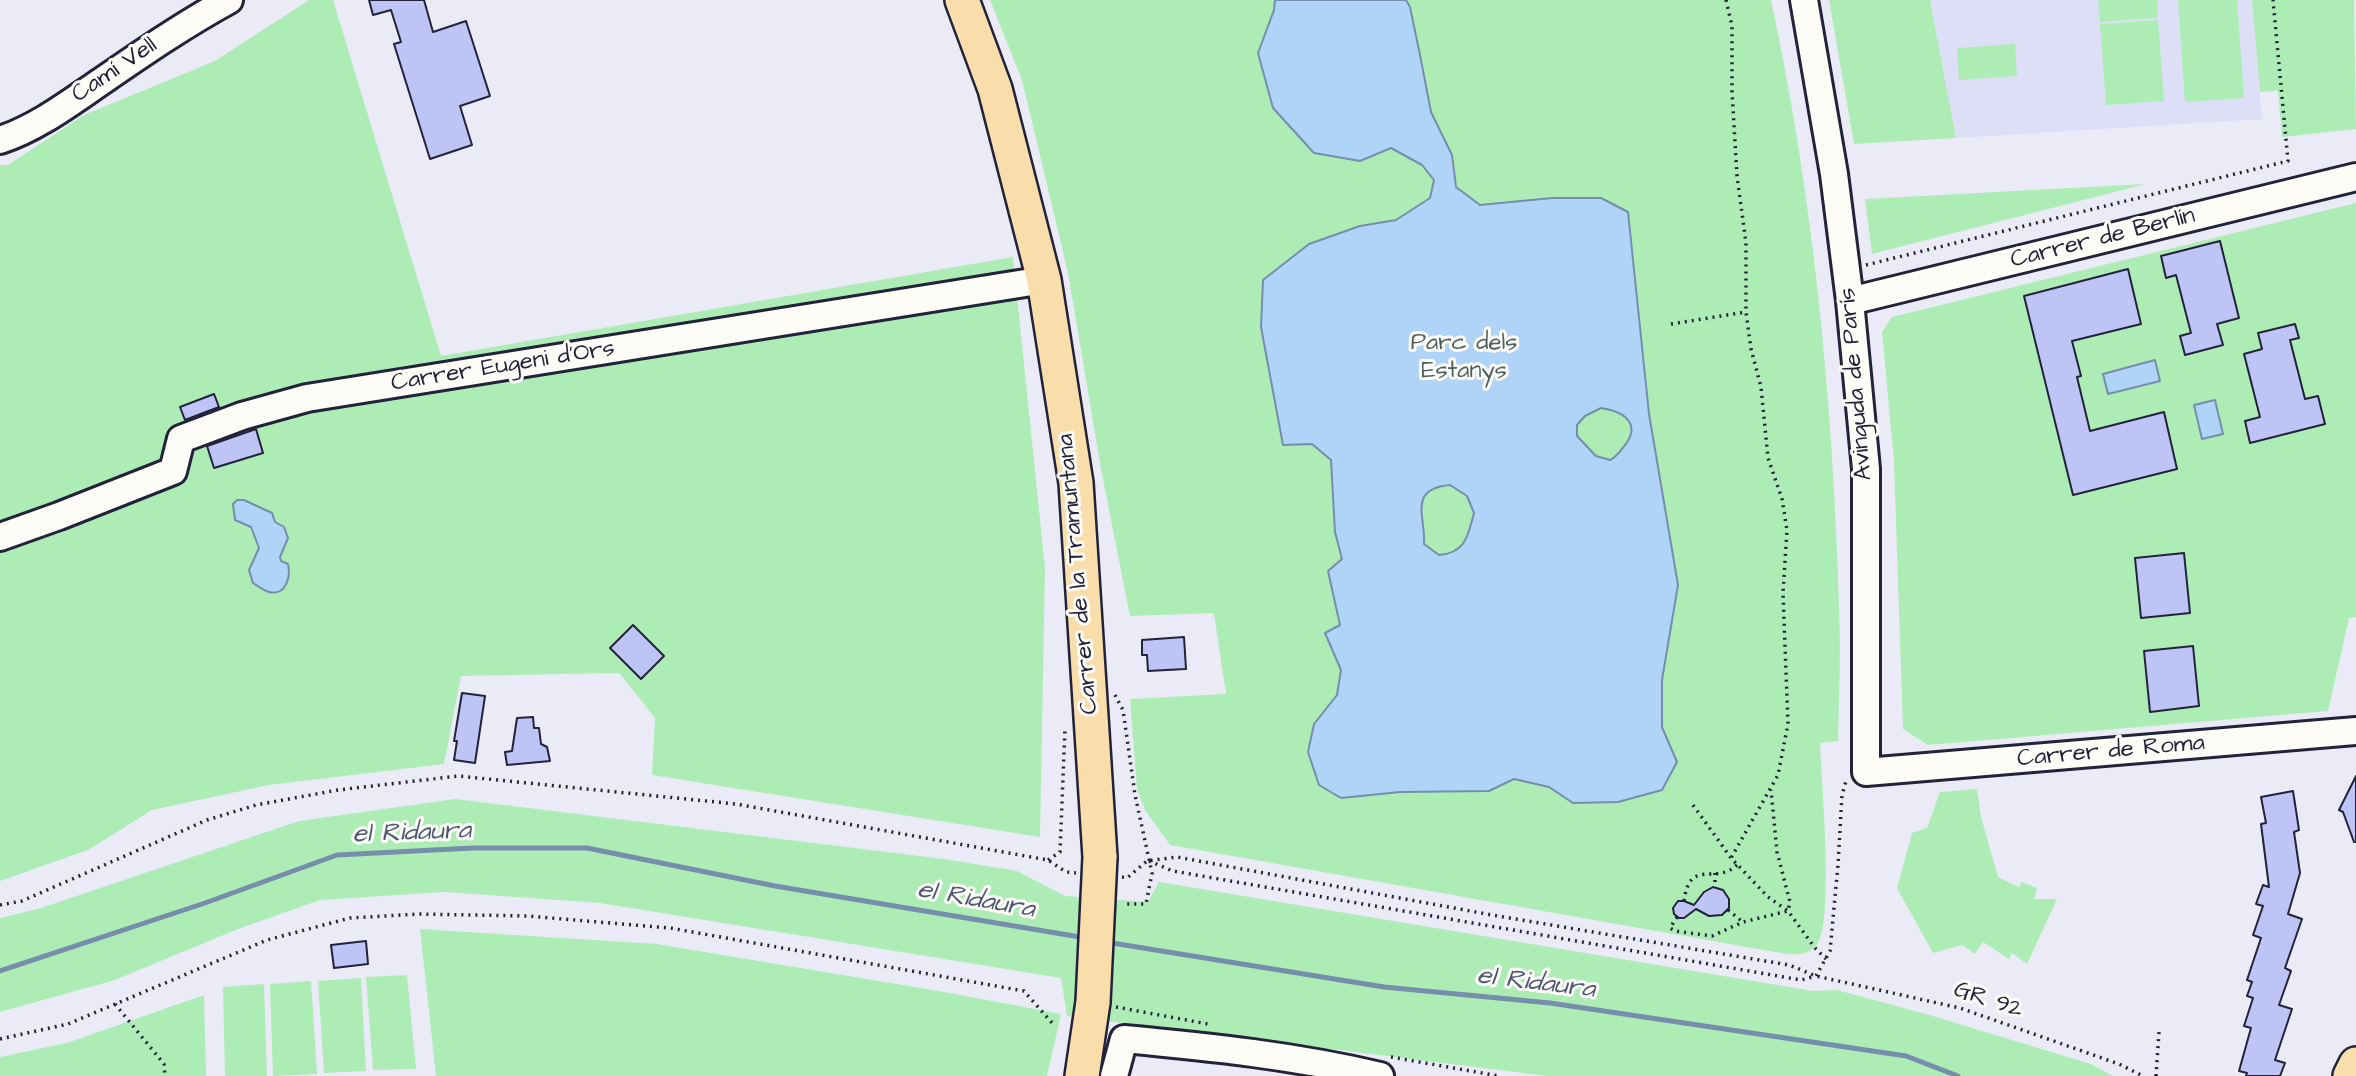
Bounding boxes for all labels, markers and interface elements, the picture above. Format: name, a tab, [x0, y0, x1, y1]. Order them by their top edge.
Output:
street label: Camí Vell	[67, 32, 163, 110]
street label: Carrer de Berlín	[2008, 202, 2198, 276]
street label: Avinguda de París	[1834, 286, 1880, 482]
park label: Parc dels Estanys	[1411, 330, 1517, 386]
street label: Carrer Eugeni d'Ors	[389, 335, 617, 399]
street label: Carrer de la Tramuntana	[1052, 433, 1106, 715]
street label: Carrer de Roma	[2016, 729, 2206, 775]
water label: el Ridaura	[352, 816, 472, 852]
water label: el Ridaura	[915, 875, 1037, 927]
water label: el Ridaura	[1475, 961, 1597, 1007]
street label: GR 92	[1950, 976, 2026, 1026]

